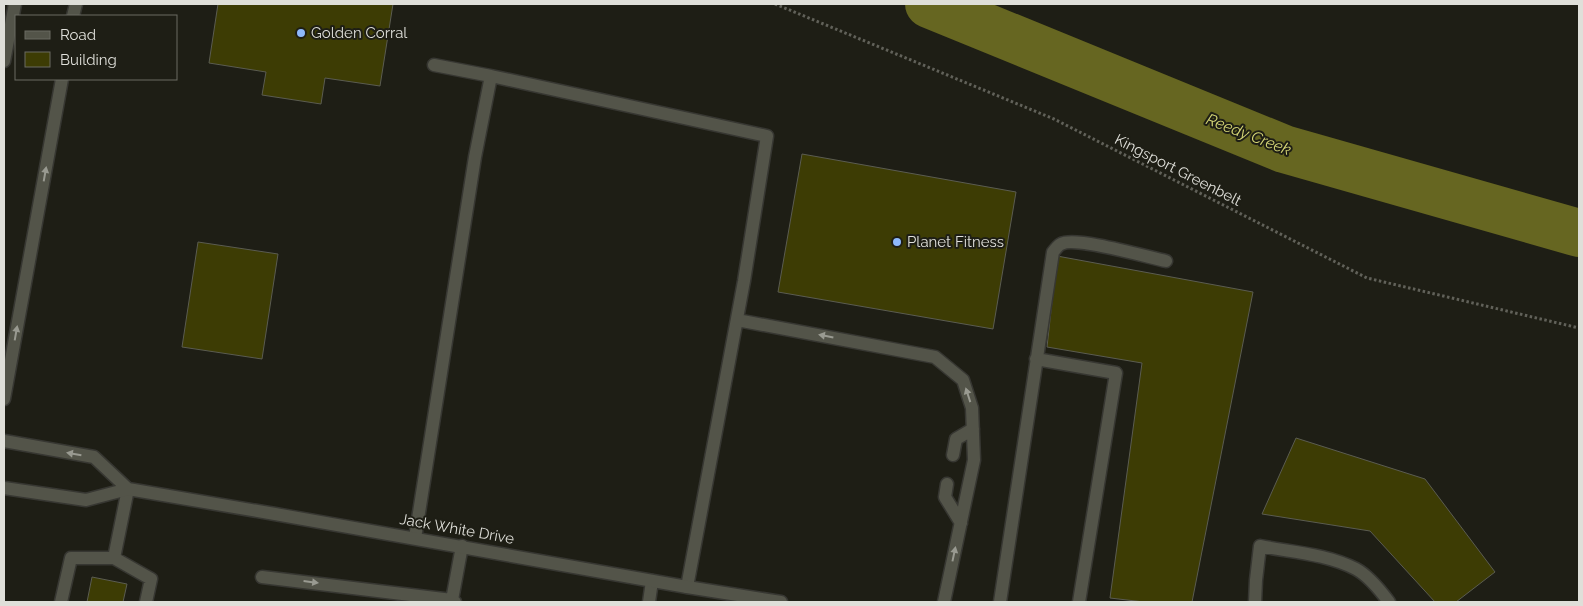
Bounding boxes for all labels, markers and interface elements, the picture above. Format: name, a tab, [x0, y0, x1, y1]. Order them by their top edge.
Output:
legend	[15, 15, 178, 80]
place label: Golden Corral	[311, 24, 408, 42]
text: Road	[60, 26, 96, 44]
marker: Golden Corral	[295, 27, 307, 39]
text: Building	[60, 51, 117, 69]
water label: Reedy Creek	[1204, 110, 1294, 160]
street label: Kingsport Greenbelt	[1112, 130, 1244, 210]
one-way arrow	[41, 166, 49, 181]
place label: Planet Fitness	[907, 233, 1004, 251]
marker: Planet Fitness	[891, 236, 903, 248]
one-way arrow	[12, 325, 20, 341]
one-way arrow	[818, 332, 834, 340]
one-way arrow	[963, 387, 971, 402]
one-way arrow	[66, 449, 82, 457]
street label: Jack White Drive	[398, 510, 516, 548]
one-way arrow	[950, 547, 958, 562]
one-way arrow	[303, 578, 319, 586]

